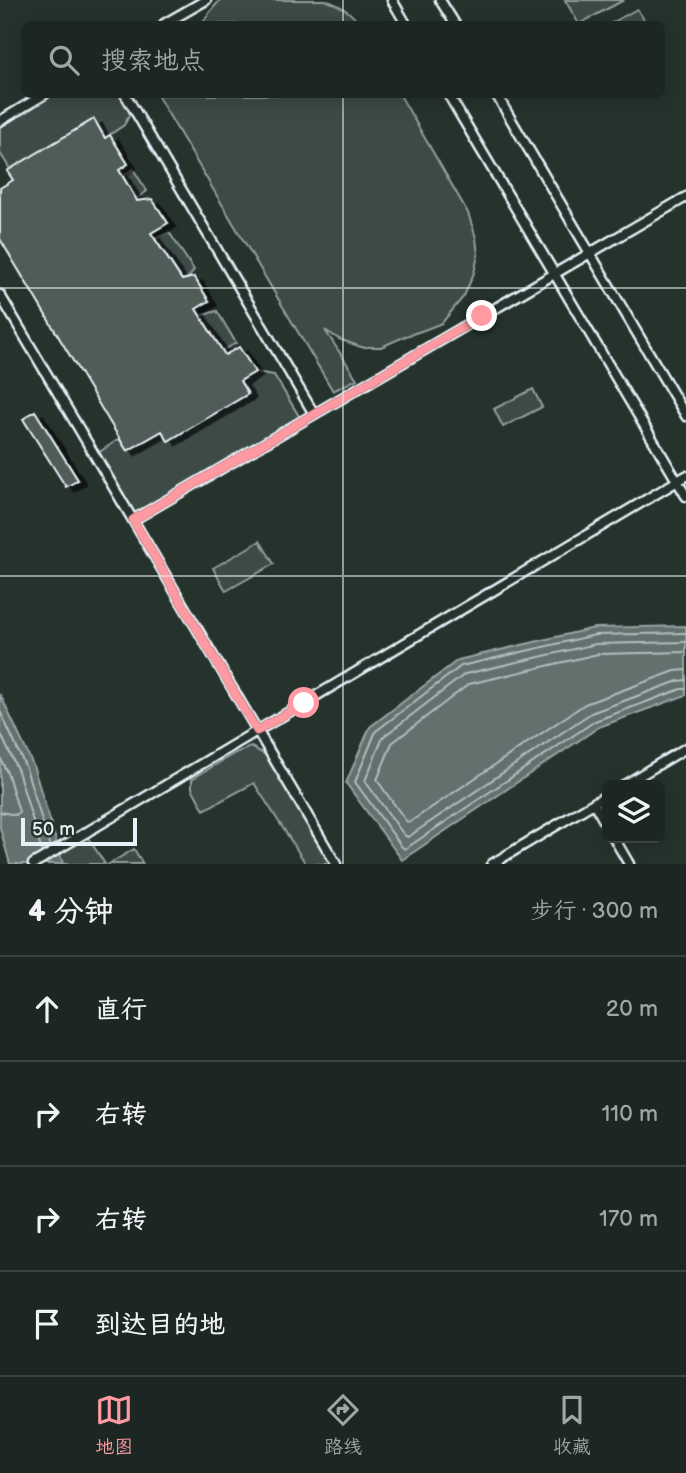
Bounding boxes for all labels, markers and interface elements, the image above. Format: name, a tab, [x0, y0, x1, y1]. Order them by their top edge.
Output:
search box	[21, 21, 665, 98]
icon: search	[45, 41, 83, 79]
text: 搜索地点	[101, 46, 205, 77]
route end	[466, 300, 497, 331]
route start	[288, 687, 319, 718]
map controls	[602, 780, 665, 843]
button: layers	[602, 780, 665, 843]
scale bar	[21, 815, 136, 847]
text: 50 m	[32, 818, 75, 841]
text: 4 分钟	[28, 894, 114, 930]
text: 步行 · 300 m	[531, 897, 658, 925]
icon: ahead	[28, 990, 66, 1028]
text: 直行	[95, 995, 147, 1026]
text: 20 m	[606, 995, 658, 1023]
icon: right	[28, 1095, 66, 1133]
text: 右转	[95, 1100, 147, 1131]
text: 110 m	[601, 1100, 658, 1128]
icon: right	[28, 1200, 66, 1238]
text: 右转	[95, 1205, 147, 1236]
text: 170 m	[599, 1205, 658, 1233]
icon: arrive	[28, 1305, 66, 1343]
text: 到达目的地	[95, 1310, 225, 1341]
tab: 地图	[95, 1391, 133, 1459]
tab: 路线	[324, 1391, 362, 1459]
tab: 收藏	[553, 1391, 591, 1459]

